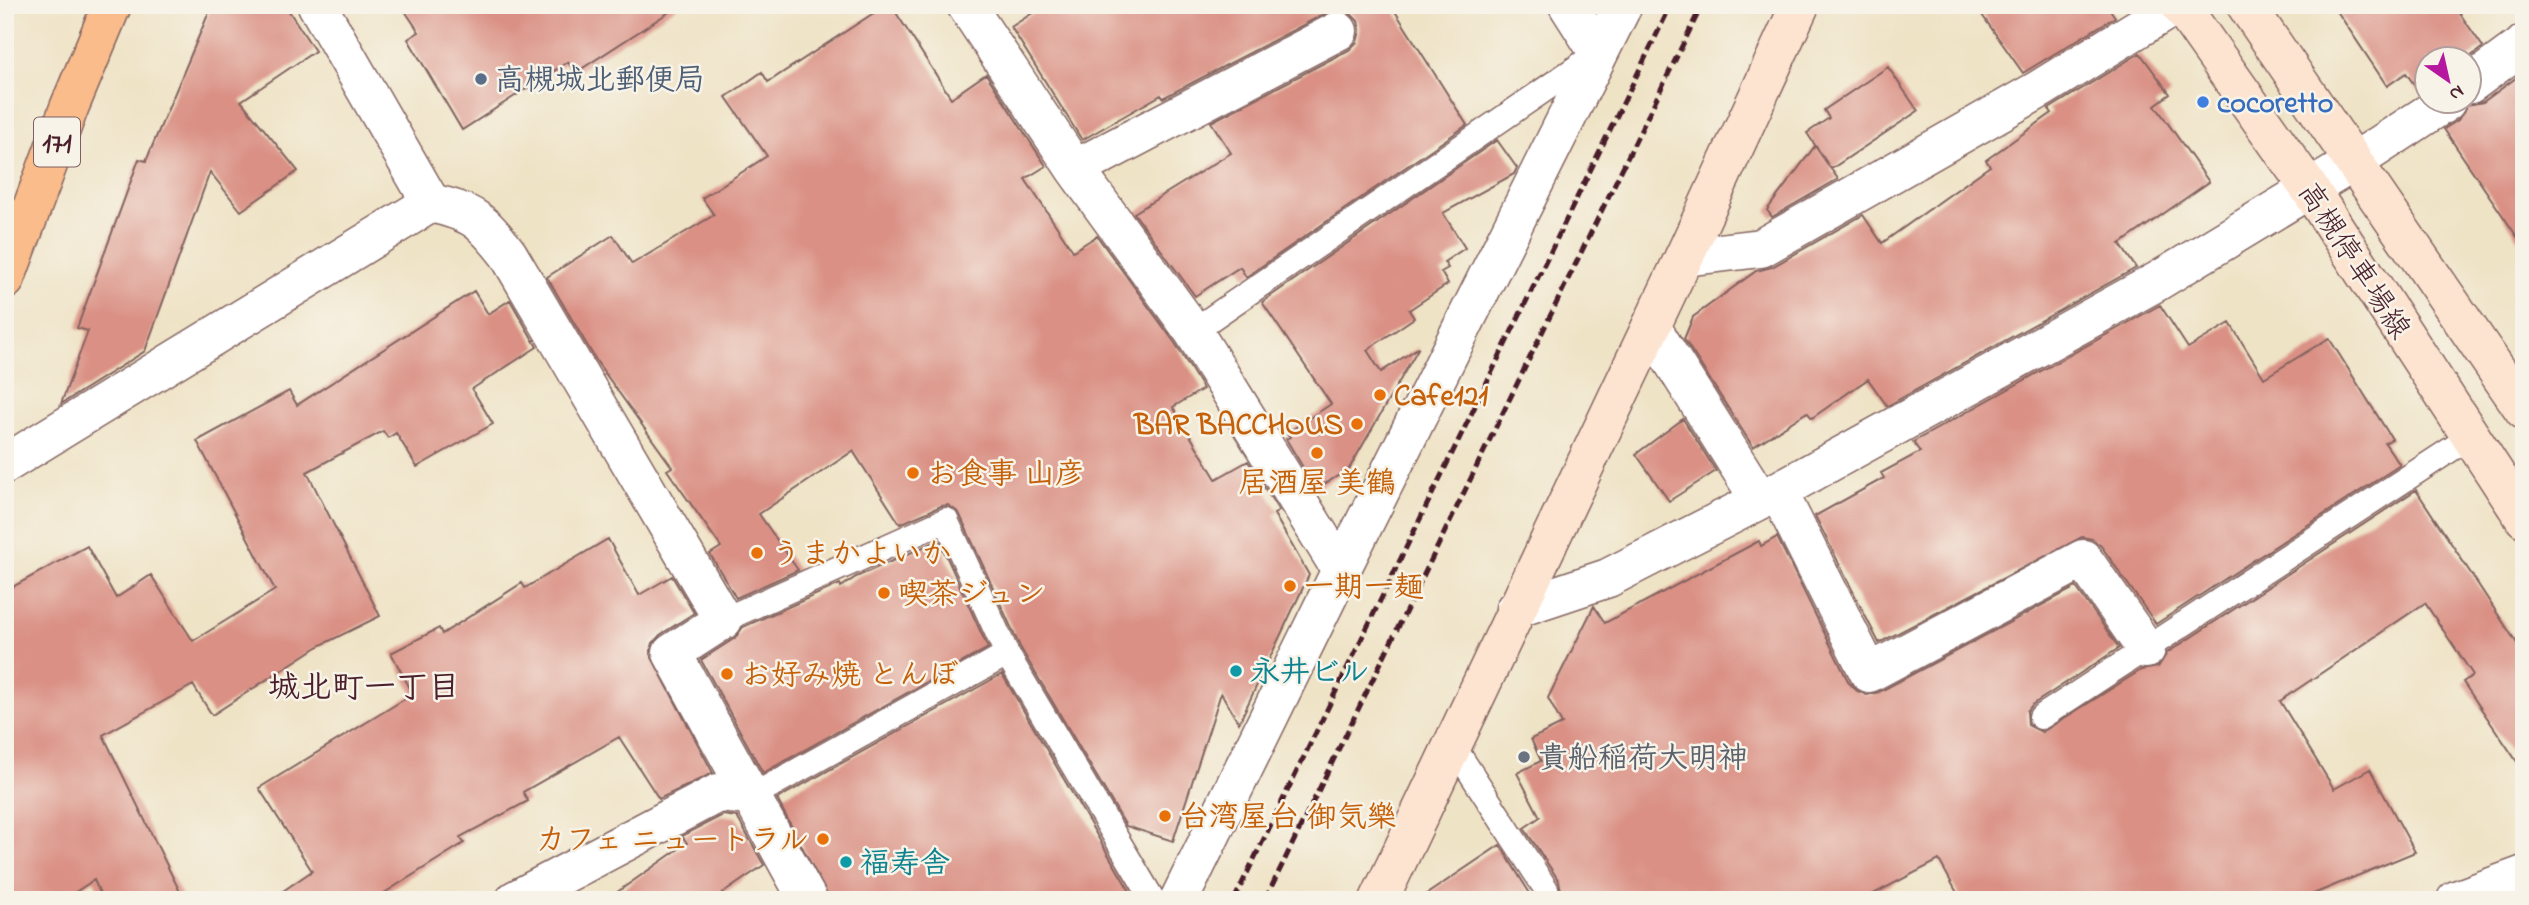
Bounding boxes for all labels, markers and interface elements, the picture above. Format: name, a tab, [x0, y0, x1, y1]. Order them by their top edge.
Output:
north arrow	[2414, 46, 2484, 116]
place label: 高槻城北郵便局	[495, 60, 705, 104]
marker: 高槻城北郵便局	[473, 71, 489, 87]
text: N	[2443, 77, 2469, 107]
place label: cocoretto	[2217, 83, 2333, 127]
marker: cocoretto	[2195, 94, 2211, 110]
road number: 171	[34, 118, 80, 166]
street label: 高槻停車場線	[2285, 174, 2420, 349]
place label: Cafe121	[1394, 376, 1488, 420]
marker: Cafe121	[1372, 387, 1388, 403]
place label: BAR BACCHOUS	[1132, 405, 1343, 449]
marker: BAR BACCHOUS	[1349, 416, 1365, 432]
marker: 居酒屋 美鶴	[1309, 445, 1325, 461]
place label: お食事 山彦	[927, 454, 1085, 498]
place label: 居酒屋 美鶴	[1238, 463, 1396, 507]
marker: お食事 山彦	[905, 465, 921, 481]
place label: うまかよいか	[771, 534, 952, 578]
marker: うまかよいか	[749, 545, 765, 561]
place label: 一期一麺	[1304, 567, 1424, 611]
place label: 喫茶ジュン	[898, 574, 1046, 618]
marker: 一期一麺	[1282, 578, 1298, 594]
marker: 喫茶ジュン	[876, 585, 892, 601]
place label: 永井ビル	[1250, 652, 1369, 696]
place label: お好み焼 とんぼ	[741, 655, 959, 699]
marker: 永井ビル	[1228, 663, 1244, 679]
district label: 城北町一丁目	[268, 666, 460, 713]
marker: お好み焼 とんぼ	[719, 666, 735, 682]
place label: 貴船稲荷大明神	[1538, 738, 1748, 782]
marker: 貴船稲荷大明神	[1516, 749, 1532, 765]
place label: 台湾屋台 御気樂	[1179, 797, 1397, 841]
marker: 台湾屋台 御気樂	[1157, 808, 1173, 824]
place label: カフェ ニュートラル	[536, 820, 809, 864]
marker: カフェ ニュートラル	[815, 831, 831, 847]
place label: 福寿舎	[860, 843, 950, 887]
marker: 福寿舎	[838, 854, 854, 870]

